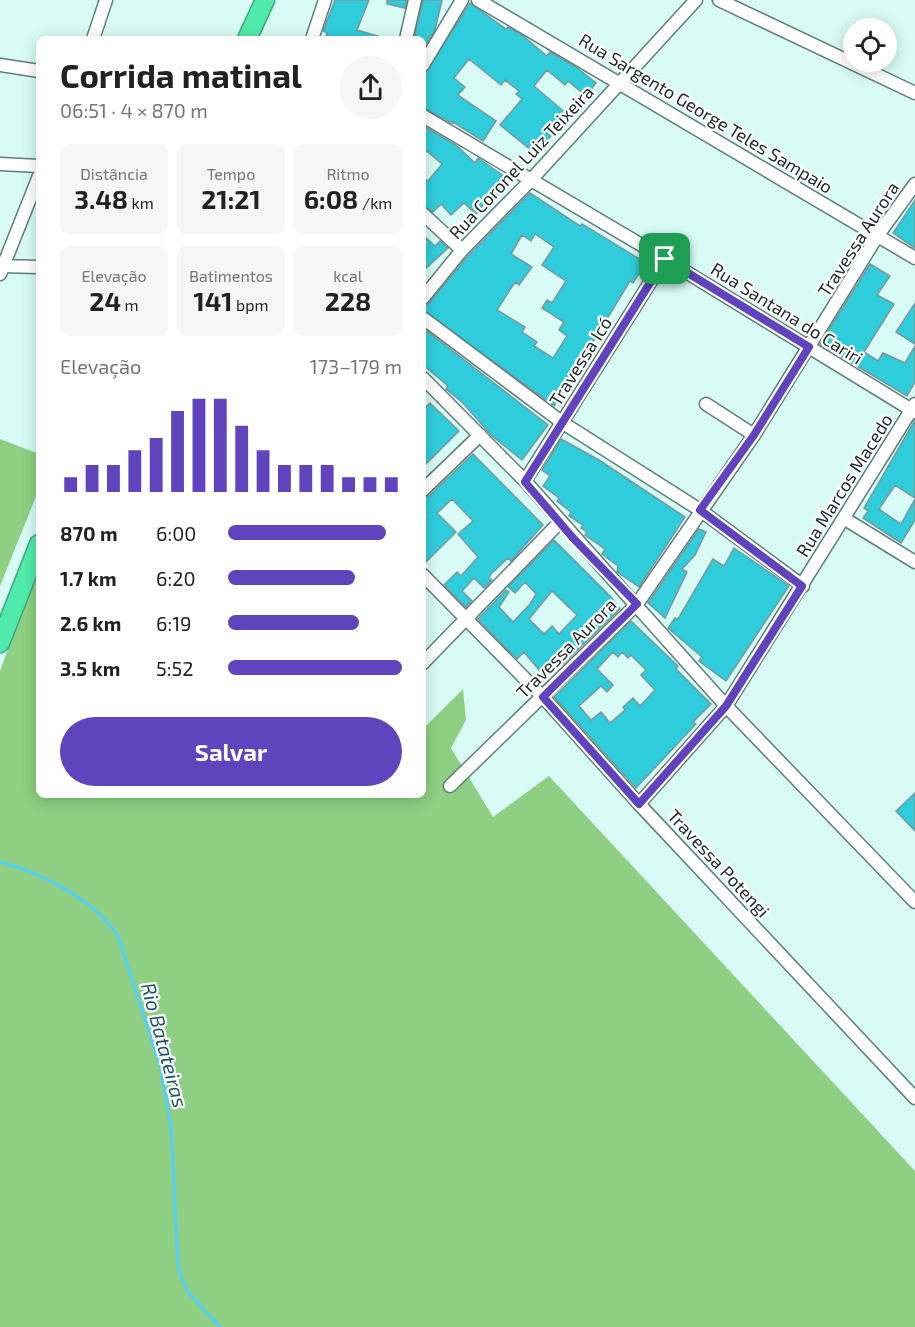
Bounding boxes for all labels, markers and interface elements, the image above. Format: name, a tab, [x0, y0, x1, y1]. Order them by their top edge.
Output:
map controls	[843, 18, 897, 72]
button: locate	[843, 18, 897, 72]
street label: Rua Sargento George Teles Sampaio	[575, 28, 837, 198]
text: Corrida matinal	[60, 55, 302, 95]
button: share	[339, 56, 402, 119]
street label: Rua Coronel Luiz Teixeira	[444, 81, 598, 243]
text: 06:51 · 4 × 870 m	[60, 98, 208, 122]
text: Distância	[80, 164, 148, 183]
text: Tempo	[207, 164, 255, 183]
text: Ritmo	[326, 164, 370, 183]
street label: Travessa Aurora	[813, 177, 903, 301]
text: 3.48	[74, 183, 128, 214]
text: 21:21	[201, 183, 261, 214]
text: 6:08	[304, 183, 358, 214]
text: km	[128, 193, 154, 212]
text: /km	[358, 193, 392, 212]
pin	[639, 233, 690, 284]
icon: arrive	[648, 242, 681, 275]
street label: Rua Santana do Cariri	[707, 257, 867, 369]
text: Elevação	[81, 266, 147, 285]
text: Batimentos	[189, 266, 273, 285]
text: kcal	[333, 266, 363, 285]
text: 24	[89, 285, 121, 316]
text: 141	[193, 285, 233, 316]
text: 228	[325, 285, 371, 316]
text: m	[121, 295, 139, 314]
text: bpm	[233, 295, 269, 314]
street label: Travessa Icó	[544, 312, 616, 410]
text: Elevação	[60, 354, 141, 378]
text: 173–179 m	[310, 354, 402, 378]
street label: Rua Marcos Macedo	[791, 409, 897, 561]
text: 870 m	[60, 521, 118, 545]
text: 6:00	[156, 521, 196, 545]
text: 1.7 km	[60, 566, 117, 590]
text: 6:20	[156, 566, 195, 590]
street label: Travessa Aurora	[511, 593, 621, 703]
text: 2.6 km	[60, 611, 121, 635]
text: 6:19	[156, 611, 192, 635]
text: 3.5 km	[60, 656, 120, 680]
text: 5:52	[156, 656, 193, 680]
button: Salvar	[60, 717, 402, 786]
street label: Travessa Potengi	[663, 805, 775, 921]
water label: Rio Batateiras	[137, 980, 193, 1110]

